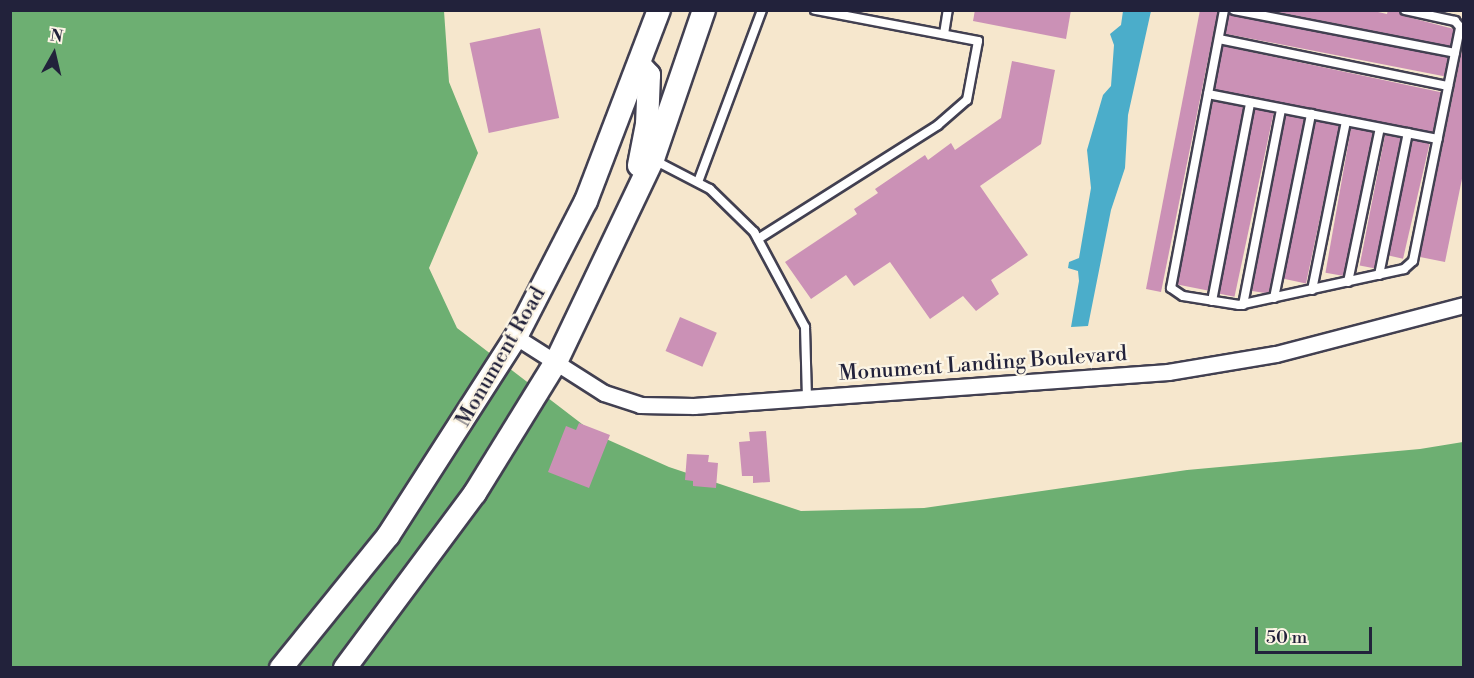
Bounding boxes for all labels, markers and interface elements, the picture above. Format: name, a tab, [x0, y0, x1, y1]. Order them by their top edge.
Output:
north arrow	[24, 24, 84, 84]
text: N	[49, 25, 64, 47]
street label: Monument Road	[451, 283, 551, 431]
street label: Monument Landing Boulevard	[838, 341, 1128, 387]
scale bar	[1258, 615, 1375, 653]
text: 50 m	[1266, 626, 1307, 649]

